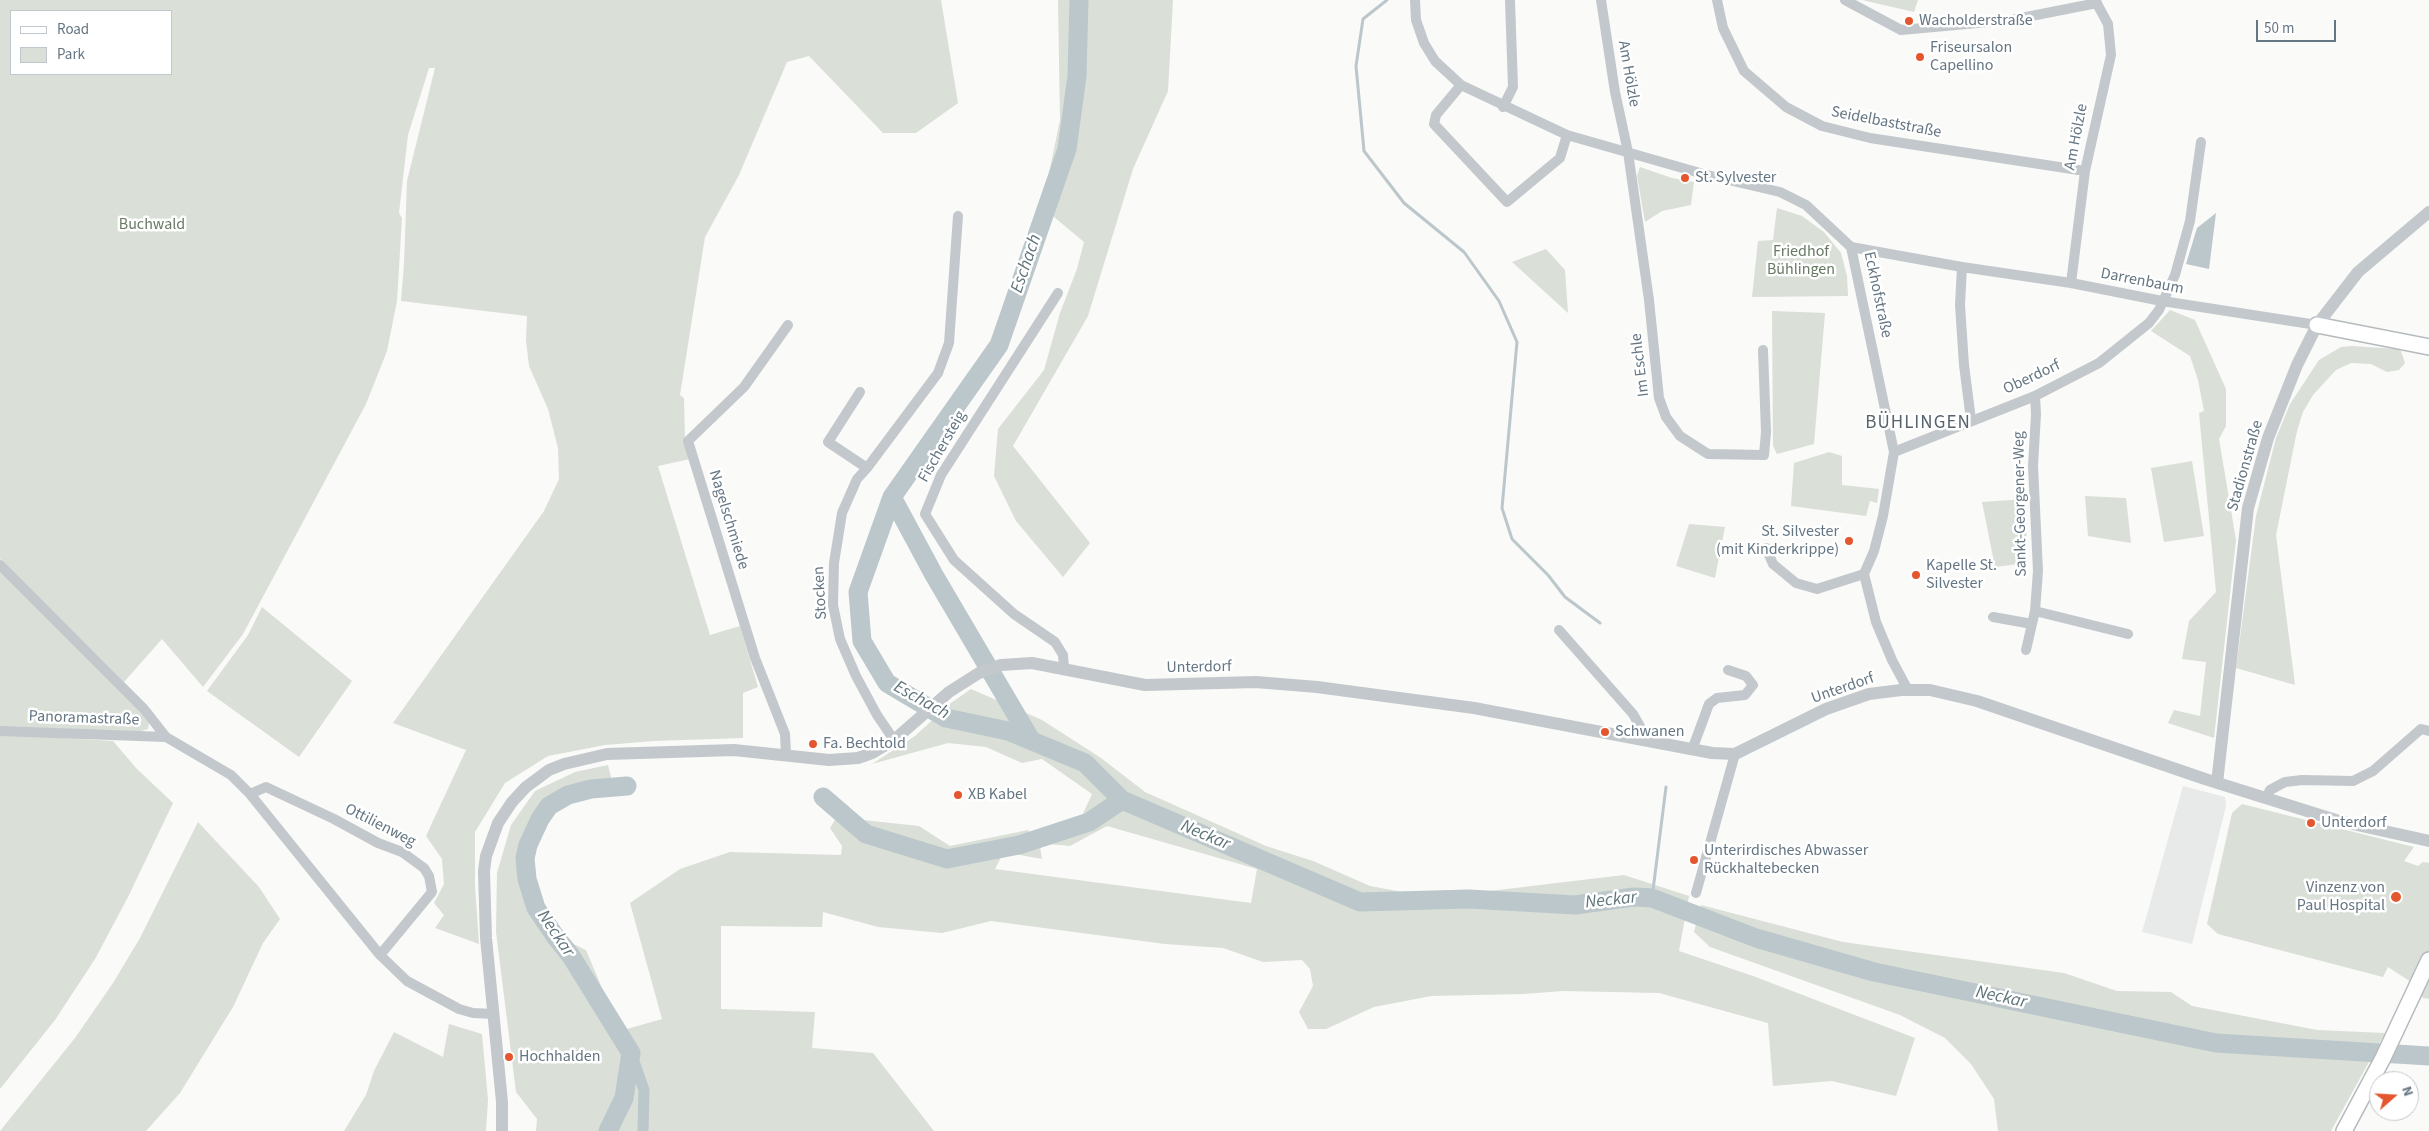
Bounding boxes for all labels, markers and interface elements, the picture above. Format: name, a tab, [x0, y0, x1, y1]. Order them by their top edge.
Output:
legend	[10, 10, 172, 75]
scale bar	[2259, 10, 2339, 42]
place label: Wacholderstraße	[1919, 11, 2033, 31]
marker: Wacholderstraße	[1903, 15, 1915, 27]
text: 50 m	[2264, 18, 2294, 39]
text: Road	[57, 19, 89, 40]
place label: Friseursalon Capellino	[1930, 38, 2012, 76]
street label: Am Hölzle	[1613, 39, 1643, 109]
text: Park	[57, 44, 85, 65]
marker: Friseursalon Capellino	[1914, 51, 1926, 63]
street label: Am Hölzle	[2061, 102, 2093, 172]
street label: Seidelbaststraße	[1829, 103, 1943, 143]
place label: St. Sylvester	[1695, 168, 1776, 188]
marker: St. Sylvester	[1679, 172, 1691, 184]
park label: Buchwald	[119, 215, 185, 235]
water label: Eschach	[1007, 232, 1047, 296]
park label: Friedhof Bühlingen	[1767, 242, 1835, 280]
street label: Eckhofstraße	[1859, 250, 1895, 340]
street label: Darrenbaum	[2099, 265, 2185, 299]
street label: Im Eschle	[1628, 332, 1654, 398]
street label: Oberdorf	[2000, 356, 2064, 400]
street label: Fischersteig	[915, 408, 971, 486]
district label: BÜHLINGEN	[1864, 413, 1972, 435]
street label: Stadionstraße	[2224, 418, 2268, 514]
street label: Sankt-Georgener-Weg	[2010, 431, 2032, 577]
street label: Nagelschmiede	[704, 468, 752, 572]
place label: St. Silvester (mit Kinderkrippe)	[1716, 522, 1839, 560]
marker: St. Silvester (mit Kinderkrippe)	[1843, 535, 1855, 547]
place label: Kapelle St. Silvester	[1926, 556, 1997, 594]
street label: Stocken	[810, 566, 832, 620]
marker: Kapelle St. Silvester	[1910, 569, 1922, 581]
street label: Unterdorf	[1166, 658, 1232, 678]
street label: Unterdorf	[1809, 669, 1877, 709]
water label: Eschach	[889, 677, 953, 725]
street label: Panoramastraße	[28, 707, 140, 731]
place label: Schwanen	[1615, 722, 1684, 742]
marker: Schwanen	[1599, 726, 1611, 738]
place label: Fa. Bechtold	[823, 734, 906, 754]
marker: Fa. Bechtold	[807, 738, 819, 750]
place label: XB Kabel	[968, 785, 1027, 805]
marker: XB Kabel	[952, 789, 964, 801]
street label: Ottilienweg	[341, 800, 419, 852]
place label: Unterdorf	[2321, 813, 2386, 833]
water label: Neckar	[1177, 816, 1233, 856]
marker: Unterdorf	[2305, 817, 2317, 829]
place label: Unterirdisches Abwasser Rückhaltebecken	[1704, 841, 1868, 879]
marker: Unterirdisches Abwasser Rückhaltebecken	[1688, 854, 1700, 866]
place label: Vinzenz von Paul Hospital	[2297, 878, 2385, 916]
water label: Neckar	[1584, 888, 1638, 914]
marker: Vinzenz von Paul Hospital	[2389, 890, 2403, 904]
water label: Neckar	[532, 907, 578, 961]
water label: Neckar	[1973, 982, 2029, 1014]
place label: Hochhalden	[519, 1047, 601, 1067]
marker: Hochhalden	[503, 1051, 515, 1063]
north arrow	[2369, 1071, 2419, 1121]
text: N	[2396, 1084, 2418, 1099]

